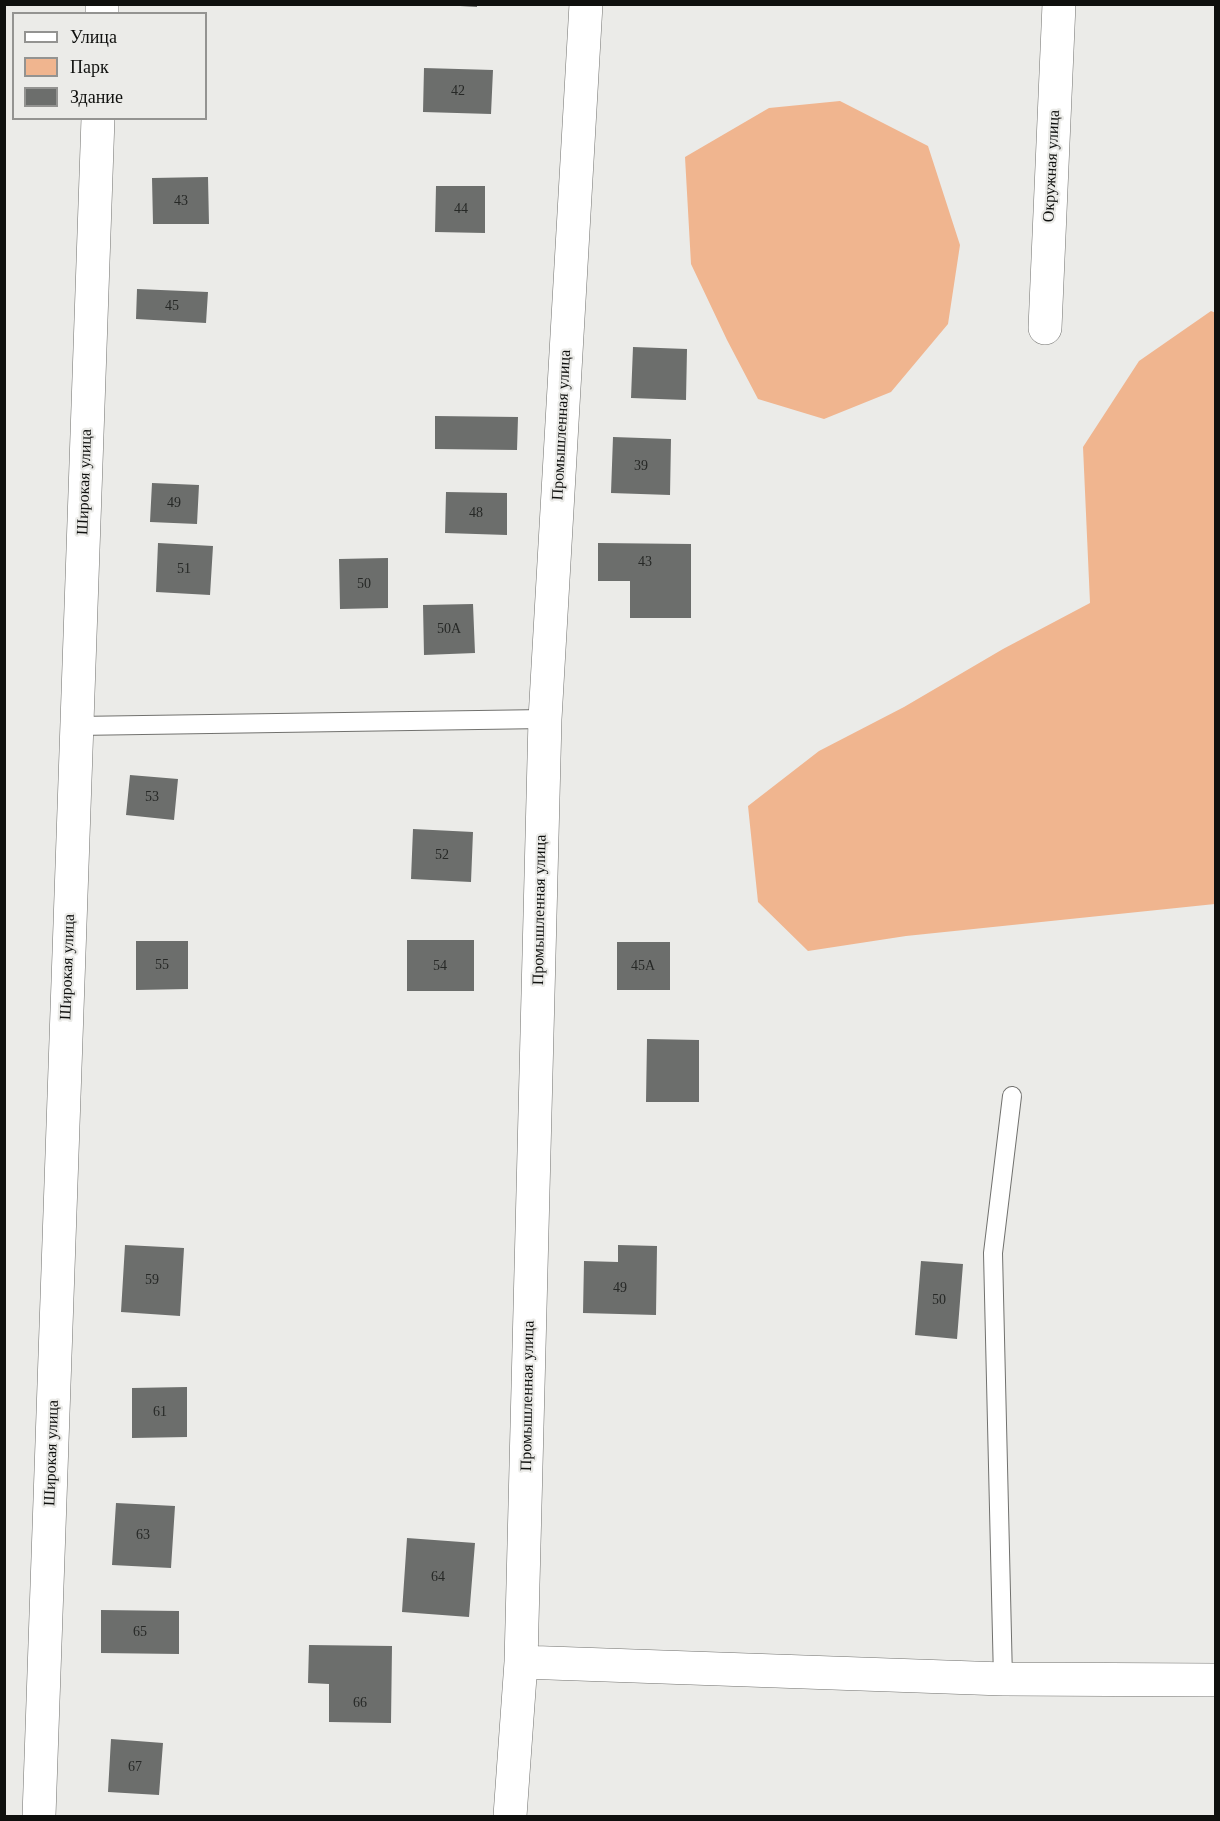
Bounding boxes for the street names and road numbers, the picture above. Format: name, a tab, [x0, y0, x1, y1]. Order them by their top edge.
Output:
street label: Окружная улица	[1039, 109, 1065, 223]
street label: Промышленная улица	[548, 349, 576, 501]
street label: Широкая улица	[74, 429, 96, 535]
street label: Промышленная улица	[529, 835, 551, 985]
street label: Широкая улица	[57, 914, 79, 1020]
street label: Промышленная улица	[517, 1321, 539, 1471]
street label: Широкая улица	[41, 1400, 63, 1506]

